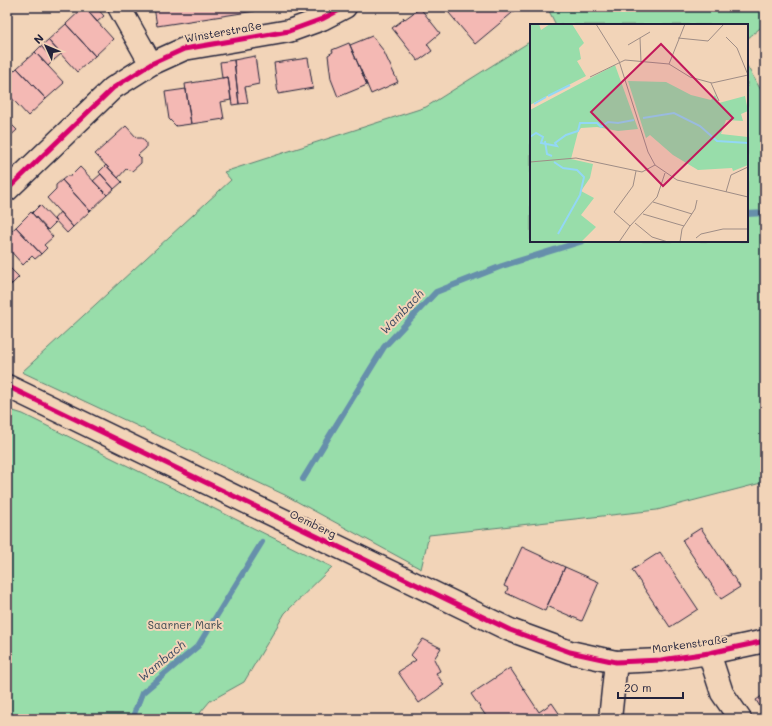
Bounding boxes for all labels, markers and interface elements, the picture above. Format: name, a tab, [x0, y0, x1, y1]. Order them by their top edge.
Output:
street label: Winsterstraße	[183, 17, 263, 46]
inset map	[530, 24, 748, 242]
north arrow	[26, 26, 66, 66]
text: N	[30, 30, 47, 47]
water label: Wambach	[376, 285, 427, 337]
street label: Oemberg	[287, 506, 339, 541]
park label: Saarner Mark	[148, 617, 222, 632]
street label: Markenstraße	[651, 631, 729, 656]
water label: Wambach	[134, 636, 189, 684]
scale bar	[618, 674, 683, 700]
text: 20 m	[624, 679, 652, 695]

